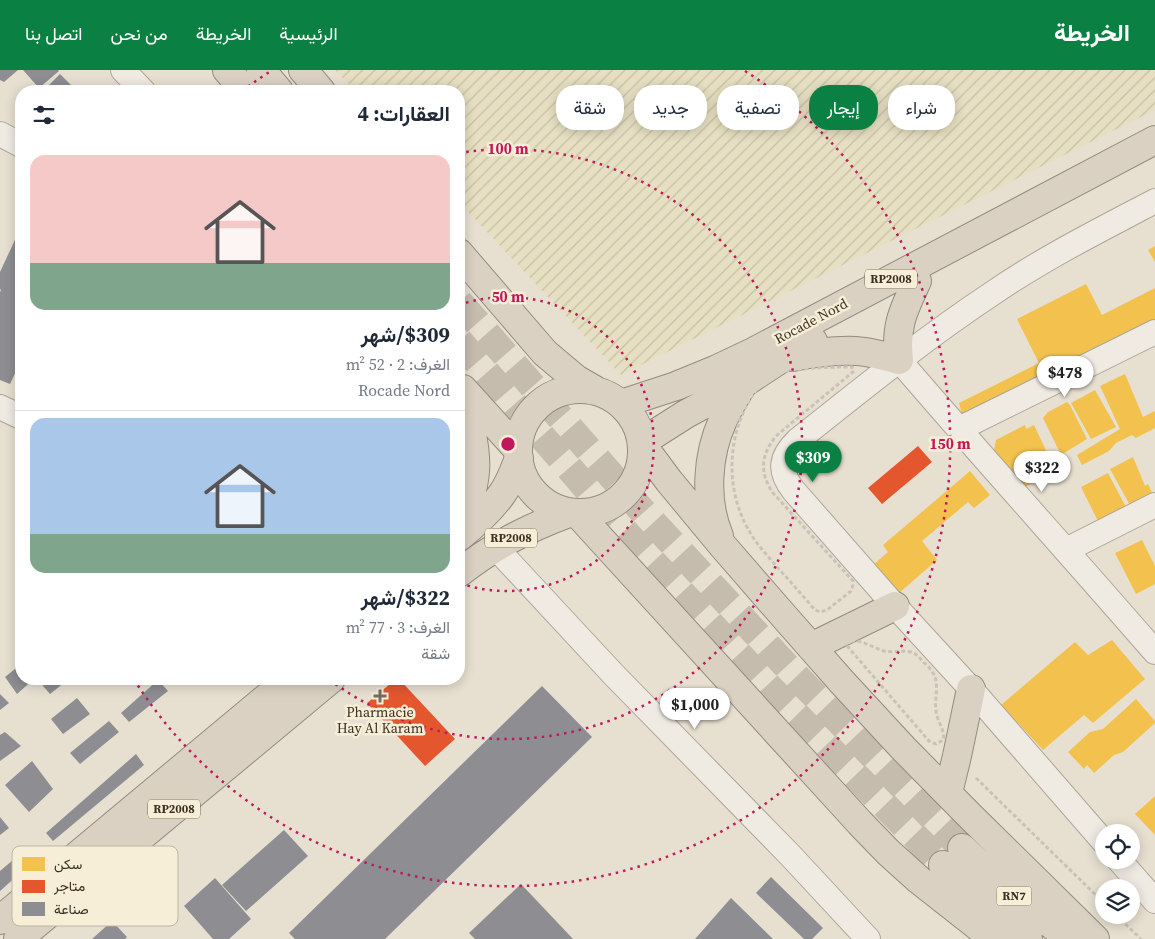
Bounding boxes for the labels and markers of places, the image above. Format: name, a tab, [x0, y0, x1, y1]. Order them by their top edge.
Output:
pin: $478	[1035, 356, 1095, 398]
centre of rings	[499, 435, 517, 453]
pin: $309	[783, 440, 843, 483]
pin: $322	[1012, 450, 1072, 493]
pin: $1,000	[654, 688, 736, 730]
marker: Pharmacie Hay Al Karam	[374, 690, 386, 702]
place label: Pharmacie Hay Al Karam	[337, 702, 424, 738]

